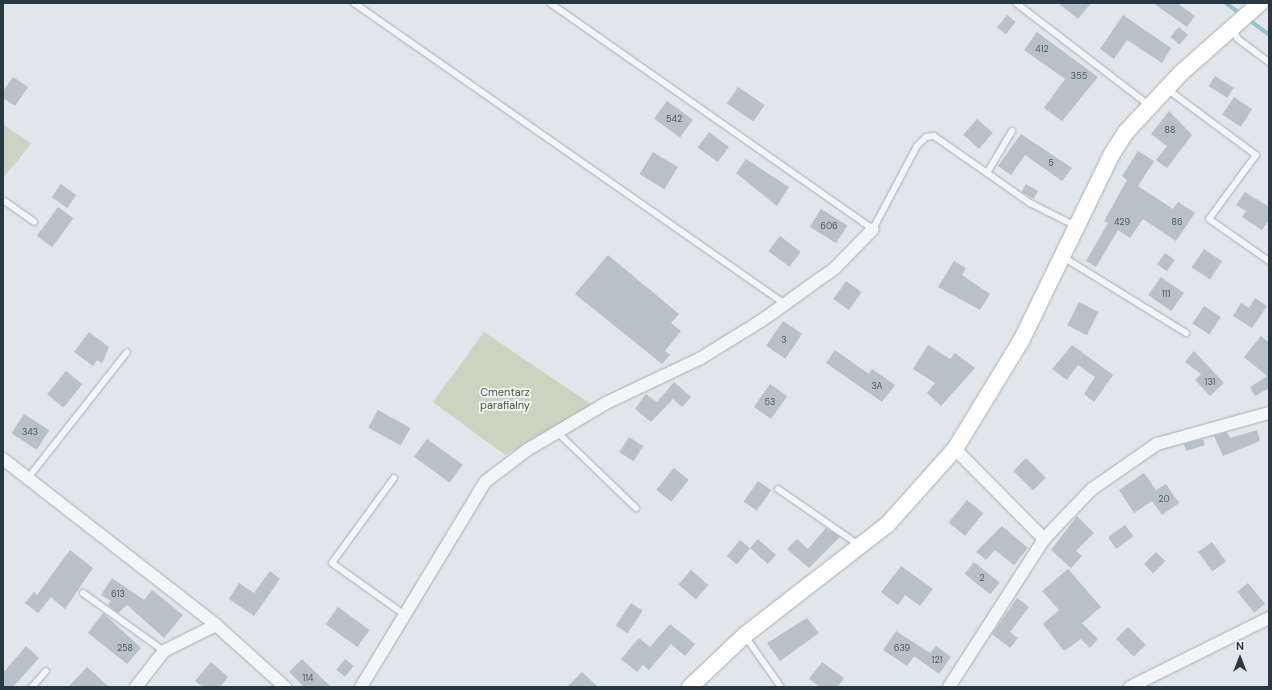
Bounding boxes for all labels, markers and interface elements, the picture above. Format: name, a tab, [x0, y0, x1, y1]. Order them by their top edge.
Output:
house number: 412	[1035, 44, 1049, 54]
house number: 355	[1071, 71, 1087, 81]
house number: 542	[666, 114, 682, 124]
house number: 88	[1165, 125, 1175, 135]
house number: 5	[1048, 158, 1054, 168]
house number: 429	[1114, 217, 1130, 227]
house number: 86	[1171, 217, 1183, 227]
house number: 606	[820, 221, 838, 231]
house number: 111	[1162, 289, 1170, 299]
house number: 3	[781, 335, 787, 345]
house number: 131	[1205, 377, 1215, 387]
house number: 3A	[872, 381, 882, 391]
park label: Cmentarz parafialny	[480, 386, 530, 412]
house number: 53	[765, 397, 775, 407]
house number: 343	[22, 427, 38, 437]
house number: 20	[1158, 494, 1170, 504]
house number: 2	[979, 573, 985, 583]
house number: 613	[111, 589, 125, 599]
north arrow	[1220, 638, 1260, 678]
text: N	[1236, 639, 1244, 653]
house number: 258	[117, 643, 133, 653]
house number: 639	[894, 643, 910, 653]
house number: 121	[932, 655, 942, 665]
house number: 114	[302, 673, 314, 683]

